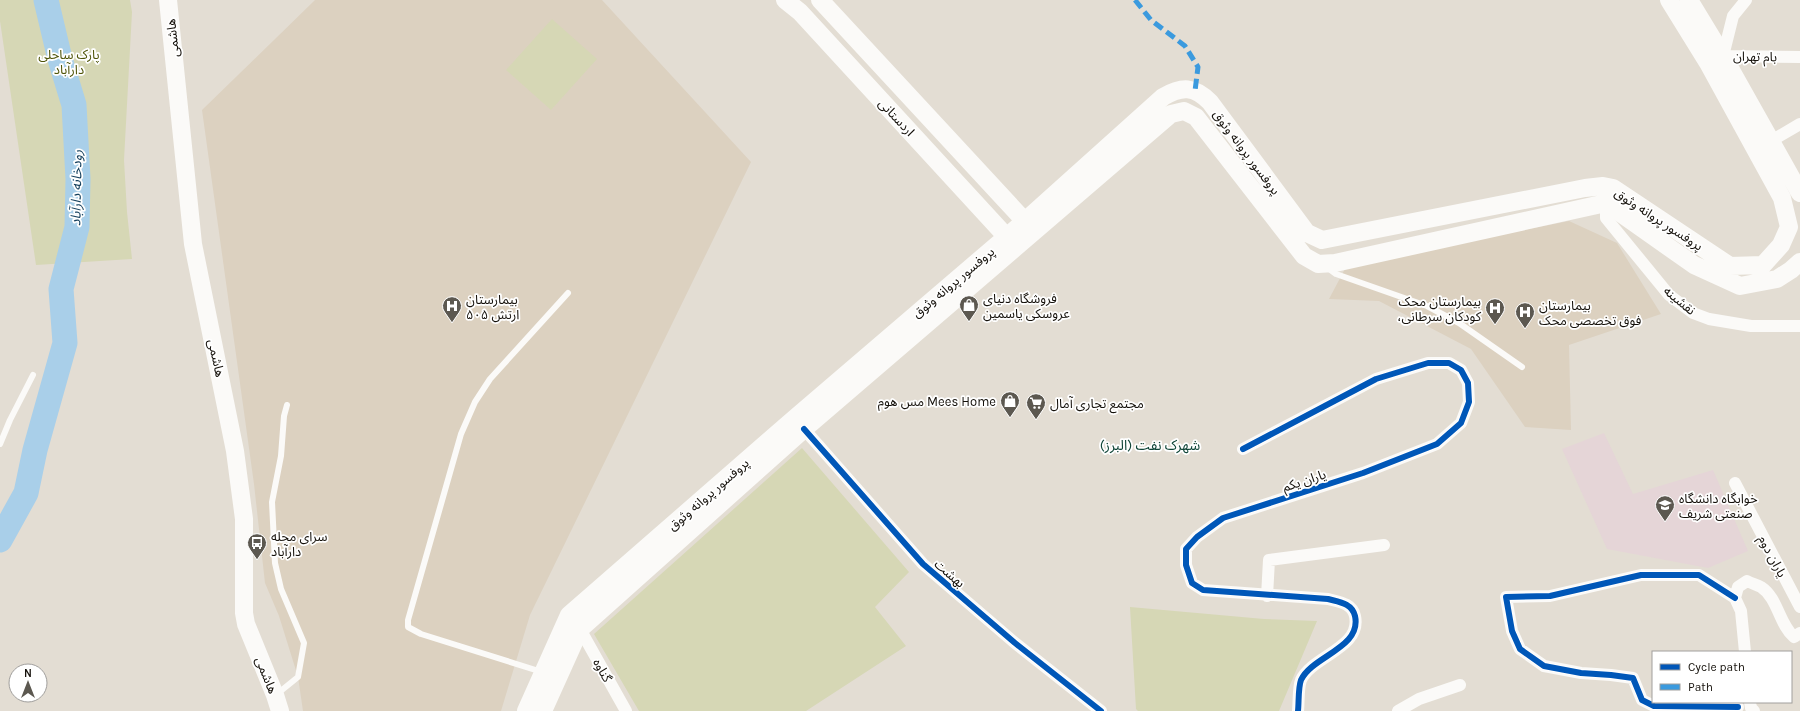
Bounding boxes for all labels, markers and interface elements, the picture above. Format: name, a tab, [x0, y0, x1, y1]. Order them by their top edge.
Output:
street label: هاشمی	[163, 18, 183, 58]
park label: پارک ساحلی دارآباد	[38, 47, 100, 77]
street label: بام تهران	[1733, 49, 1777, 66]
street label: اردستانی	[875, 96, 918, 140]
street label: پروفسور پروانه وثوق	[1208, 107, 1283, 199]
water label: رودخانه دارآباد	[67, 150, 86, 226]
street label: پروفسور پروانه وثوق	[1611, 185, 1706, 255]
street label: پروفسور پروانه وثوق	[909, 244, 999, 323]
street label: نقشینه	[1661, 283, 1699, 318]
place label: فروشگاه دنیای عروسکی یاسمین	[983, 291, 1070, 322]
place label: بیمارستان ۵۰۵ ارتش	[466, 292, 519, 323]
shop icon: فروشگاه دنیای عروسکی یاسمین	[958, 294, 980, 322]
place label: بیمارستان محک ،کودکان سرطانی	[1397, 294, 1482, 325]
hospital icon: بیمارستان ۵۰۵ ارتش	[441, 295, 463, 323]
hospital icon: بیمارستان محک ،کودکان سرطانی	[1484, 297, 1506, 325]
place label: بیمارستان فوق تخصصی محک	[1539, 298, 1642, 329]
hospital icon: بیمارستان فوق تخصصی محک	[1514, 301, 1536, 329]
street label: هاشمی	[204, 338, 228, 379]
shop icon: مس هوم Mees Home	[999, 390, 1021, 418]
supermarket icon: مجتمع تجاری آمال	[1025, 392, 1047, 420]
place label: مس هوم Mees Home	[878, 394, 996, 411]
place label: مجتمع تجاری آمال	[1050, 396, 1144, 414]
district label: شهرک نفت (البرز)	[1100, 437, 1200, 454]
street label: پروفسور پروانه وثوق	[665, 455, 753, 535]
street label: یاران یکم	[1280, 466, 1329, 497]
place label: خوابگاه دانشگاه صنعتی شریف	[1679, 491, 1758, 522]
school or university icon: خوابگاه دانشگاه صنعتی شریف	[1654, 494, 1676, 522]
place label: سرای محله دارآباد	[271, 529, 327, 559]
bus stop icon: سرای محله دارآباد	[246, 532, 268, 560]
street label: یاران دوم	[1753, 533, 1790, 581]
street label: بهشت	[931, 556, 968, 591]
legend	[1652, 651, 1792, 703]
street label: هاشمی	[251, 655, 281, 696]
street label: گناوه	[590, 656, 615, 685]
text: Cycle path	[1688, 660, 1745, 674]
north arrow	[8, 663, 48, 703]
text: N	[24, 667, 32, 680]
text: Path	[1688, 680, 1713, 694]

